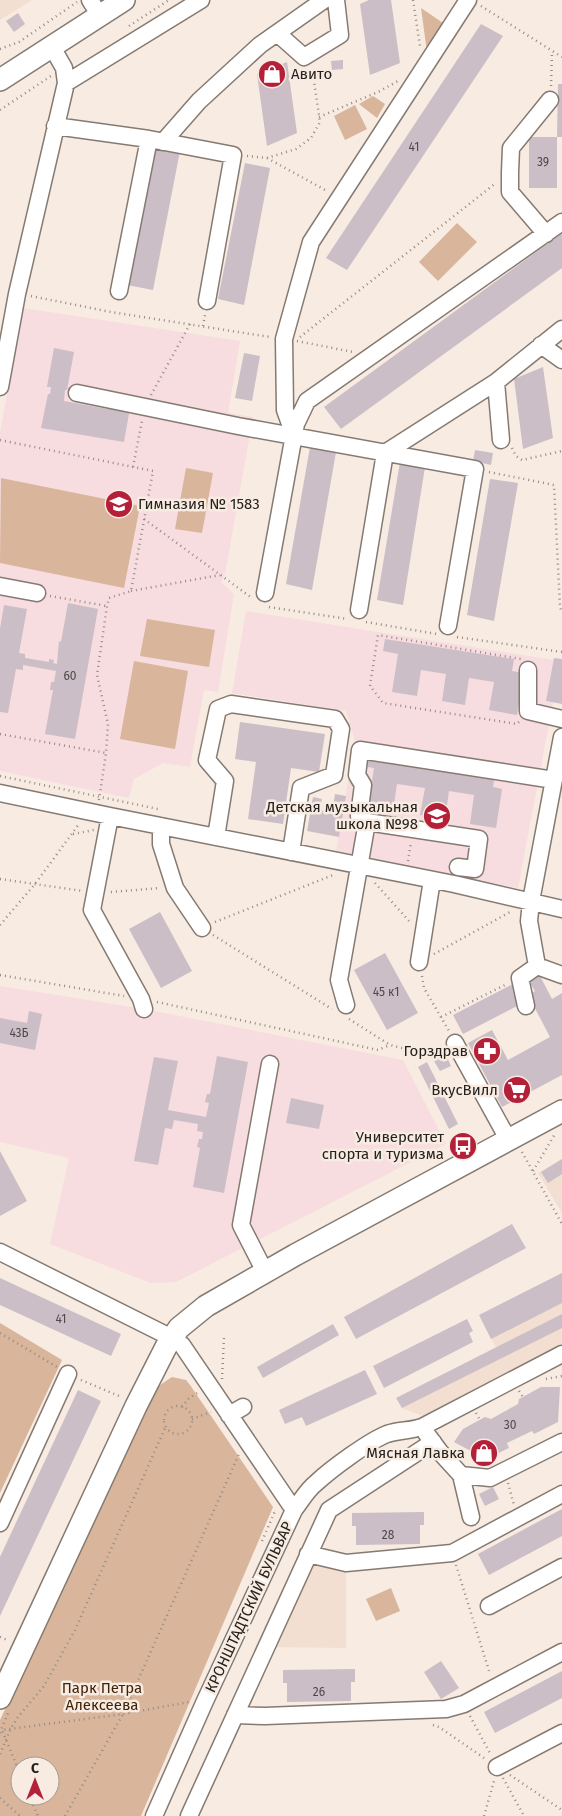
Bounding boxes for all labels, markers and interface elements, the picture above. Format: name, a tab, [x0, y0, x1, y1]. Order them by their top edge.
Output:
shop icon: Авито	[257, 59, 287, 89]
place label: Авито	[291, 65, 332, 83]
house number: 41	[409, 140, 419, 154]
house number: 39	[537, 155, 549, 169]
school or university icon: Гимназия № 1583	[104, 489, 134, 519]
place label: Гимназия № 1583	[138, 495, 260, 513]
house number: 60	[63, 669, 77, 683]
place label: Детская музыкальная школа №98	[265, 798, 418, 833]
school or university icon: Детская музыкальная школа №98	[422, 801, 452, 831]
house number: 45 к1	[373, 985, 399, 999]
house number: 43Б	[9, 1026, 29, 1040]
pharmacy icon: Горздрав	[472, 1036, 502, 1066]
place label: Горздрав	[403, 1042, 468, 1060]
supermarket icon: ВкусВилл	[502, 1075, 532, 1105]
place label: ВкусВилл	[431, 1081, 498, 1099]
place label: Университет спорта и туризма	[322, 1128, 444, 1163]
bus stop icon: Университет спорта и туризма	[448, 1131, 478, 1161]
house number: 41	[56, 1312, 66, 1326]
house number: 30	[504, 1418, 517, 1432]
shop icon: Мясная Лавка	[469, 1438, 499, 1468]
place label: Мясная Лавка	[366, 1444, 465, 1462]
street label: КРОНШТАДТСКИЙ БУЛЬВАР	[201, 1518, 297, 1695]
house number: 28	[382, 1528, 395, 1542]
park label: Парк Петра Алексеева	[62, 1679, 142, 1714]
house number: 26	[313, 1685, 325, 1699]
north arrow	[10, 1756, 60, 1806]
text: С	[31, 1760, 39, 1777]

